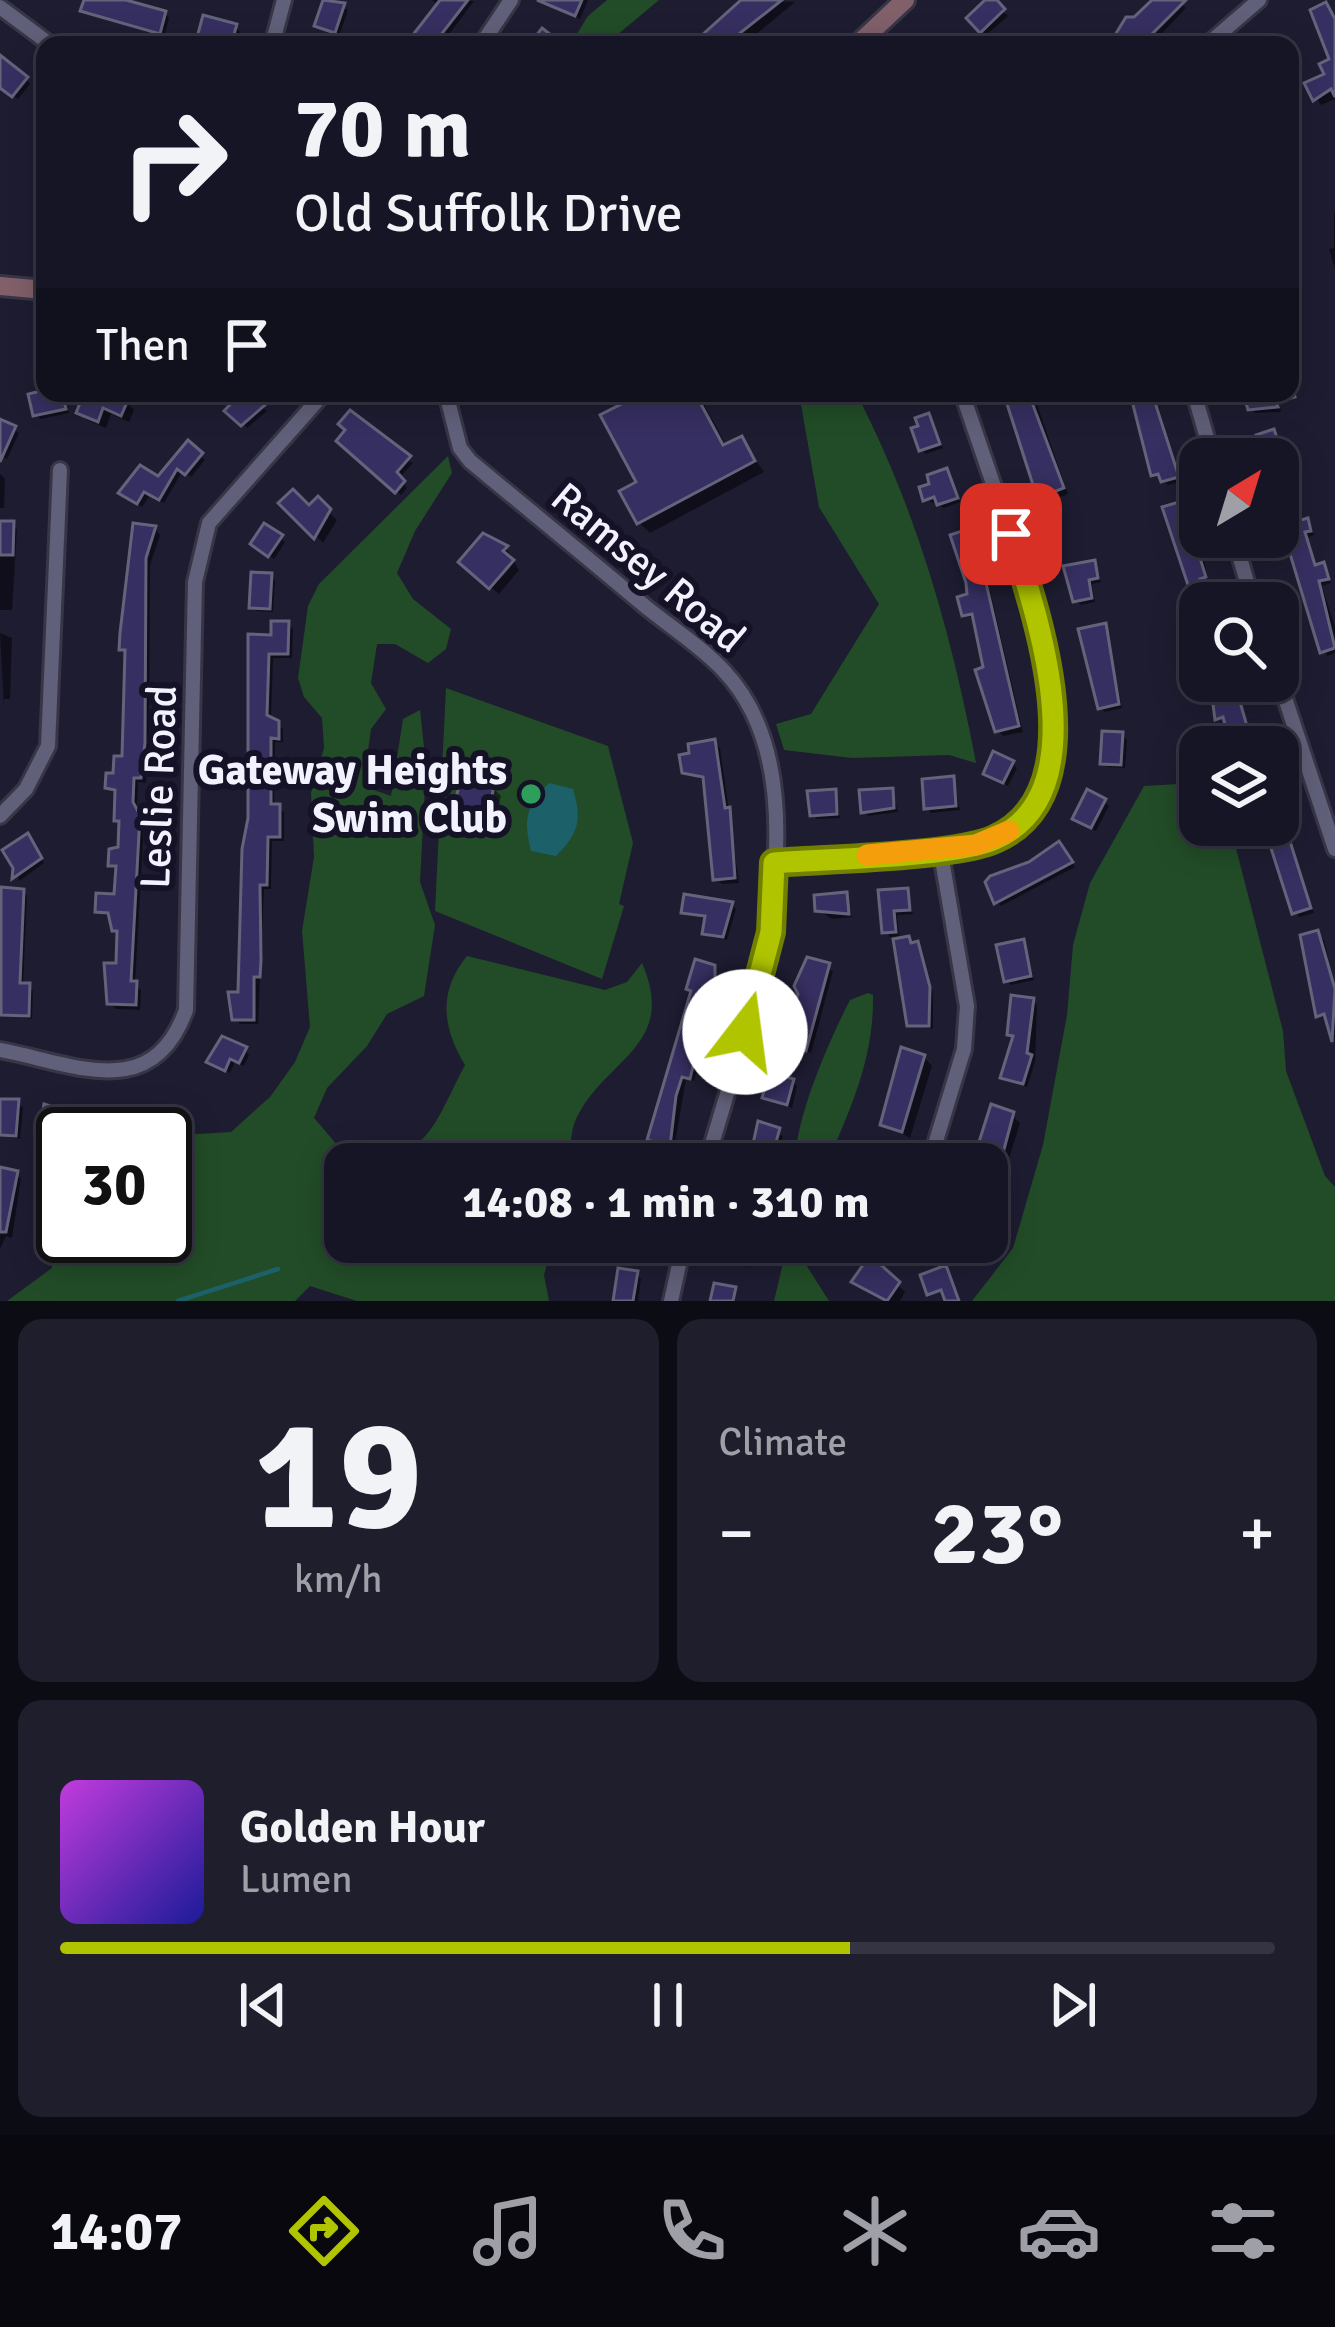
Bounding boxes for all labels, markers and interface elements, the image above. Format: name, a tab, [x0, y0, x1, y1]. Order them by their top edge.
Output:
text: 70 m	[294, 77, 471, 181]
icon: right	[96, 84, 252, 240]
text: Old Suffolk Drive	[294, 180, 683, 247]
icon: arrive	[214, 312, 280, 378]
text: Then	[96, 318, 190, 373]
north arrow	[1179, 438, 1299, 558]
map controls	[1179, 438, 1299, 846]
street label: Ramsey Road	[541, 472, 755, 664]
pin	[960, 483, 1062, 585]
icon: arrive	[978, 501, 1044, 567]
button: search	[1179, 582, 1299, 702]
street label: Leslie Road	[130, 684, 188, 890]
button: layers	[1179, 726, 1299, 846]
place label: Gateway Heights Swim Club	[198, 745, 507, 844]
marker: Gateway Heights Swim Club	[518, 781, 544, 807]
position arrow	[682, 969, 808, 1095]
speed limit sign: 30	[36, 1107, 192, 1263]
text: 14:08 · 1 min · 310 m	[462, 1175, 870, 1230]
text: 19	[254, 1380, 422, 1573]
text: Climate	[719, 1418, 847, 1466]
text: 23°	[930, 1478, 1063, 1589]
text: −	[719, 1493, 754, 1574]
text: +	[1239, 1493, 1275, 1574]
text: km/h	[294, 1555, 382, 1603]
text: Golden Hour	[240, 1800, 485, 1855]
text: Lumen	[240, 1855, 353, 1903]
icon: previous	[230, 1972, 296, 2038]
icon: pause	[635, 1972, 701, 2038]
icon: next	[1040, 1972, 1106, 2038]
icon: directions	[282, 2189, 366, 2273]
icon: music	[466, 2189, 550, 2273]
icon: phone	[650, 2189, 734, 2273]
icon: climate	[833, 2189, 917, 2273]
icon: car	[1017, 2189, 1101, 2273]
icon: filters	[1201, 2189, 1285, 2273]
text: 14:07	[50, 2198, 182, 2265]

